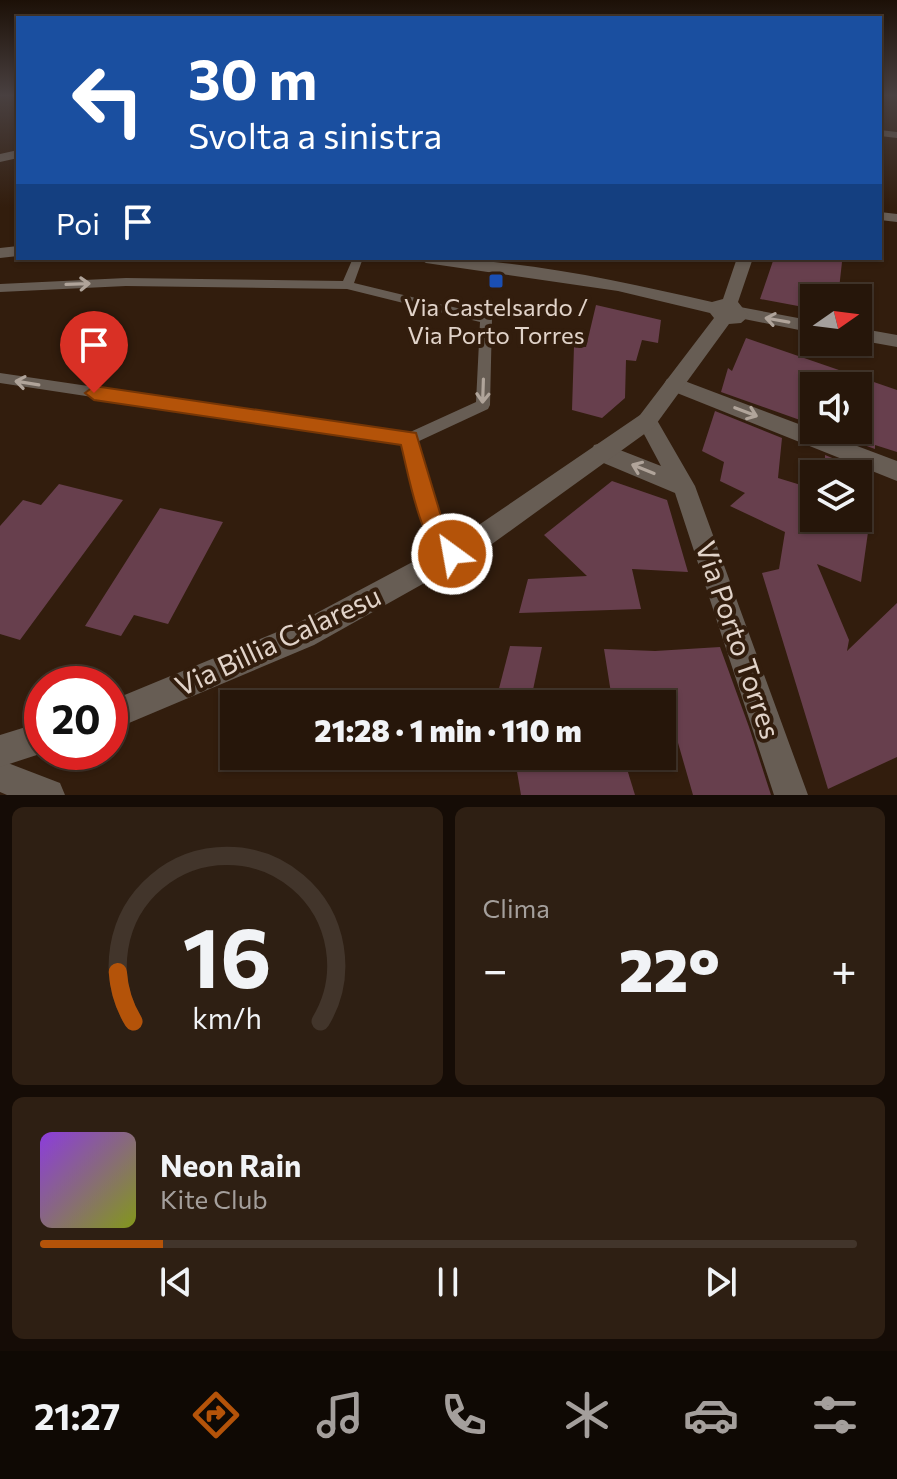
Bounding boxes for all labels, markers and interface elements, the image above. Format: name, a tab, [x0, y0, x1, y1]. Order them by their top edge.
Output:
text: 30 m	[188, 43, 317, 112]
icon: left	[56, 48, 160, 152]
text: Svolta a sinistra	[188, 112, 442, 156]
icon: arrive	[116, 200, 160, 244]
text: Poi	[56, 204, 100, 241]
marker: Via Castelsardo / Via Porto Torres	[487, 272, 505, 290]
one-way arrow	[64, 276, 91, 291]
north arrow	[800, 284, 872, 356]
map controls	[800, 284, 872, 532]
place label: Via Castelsardo / Via Porto Torres	[404, 292, 588, 349]
pin	[60, 311, 128, 393]
one-way arrow	[765, 311, 790, 326]
icon: arrive	[72, 323, 116, 367]
button: sound	[800, 372, 872, 444]
one-way arrow	[15, 374, 40, 389]
one-way arrow	[476, 377, 491, 404]
one-way arrow	[733, 406, 758, 420]
button: layers	[800, 460, 872, 532]
one-way arrow	[631, 461, 656, 475]
position arrow	[410, 512, 494, 596]
street label: Via Porto Torres	[689, 536, 789, 743]
street label: Via Billia Calaresu	[170, 578, 386, 703]
speed limit sign: 20	[24, 666, 128, 770]
text: 21:28 · 1 min · 110 m	[314, 711, 582, 748]
text: Clima	[483, 892, 550, 923]
text: 16	[183, 903, 272, 1005]
text: 22°	[619, 931, 720, 1004]
text: −	[483, 941, 508, 995]
text: +	[831, 941, 857, 995]
text: km/h	[192, 1000, 262, 1035]
text: Neon Rain	[160, 1146, 301, 1183]
text: Kite Club	[160, 1183, 268, 1214]
icon: previous	[154, 1260, 198, 1304]
icon: pause	[426, 1260, 470, 1304]
icon: next	[699, 1260, 743, 1304]
icon: directions	[188, 1387, 244, 1443]
icon: music	[312, 1387, 368, 1443]
icon: phone	[436, 1387, 492, 1443]
icon: climate	[559, 1387, 615, 1443]
icon: car	[683, 1387, 739, 1443]
icon: filters	[807, 1387, 863, 1443]
text: 21:27	[34, 1393, 120, 1437]

